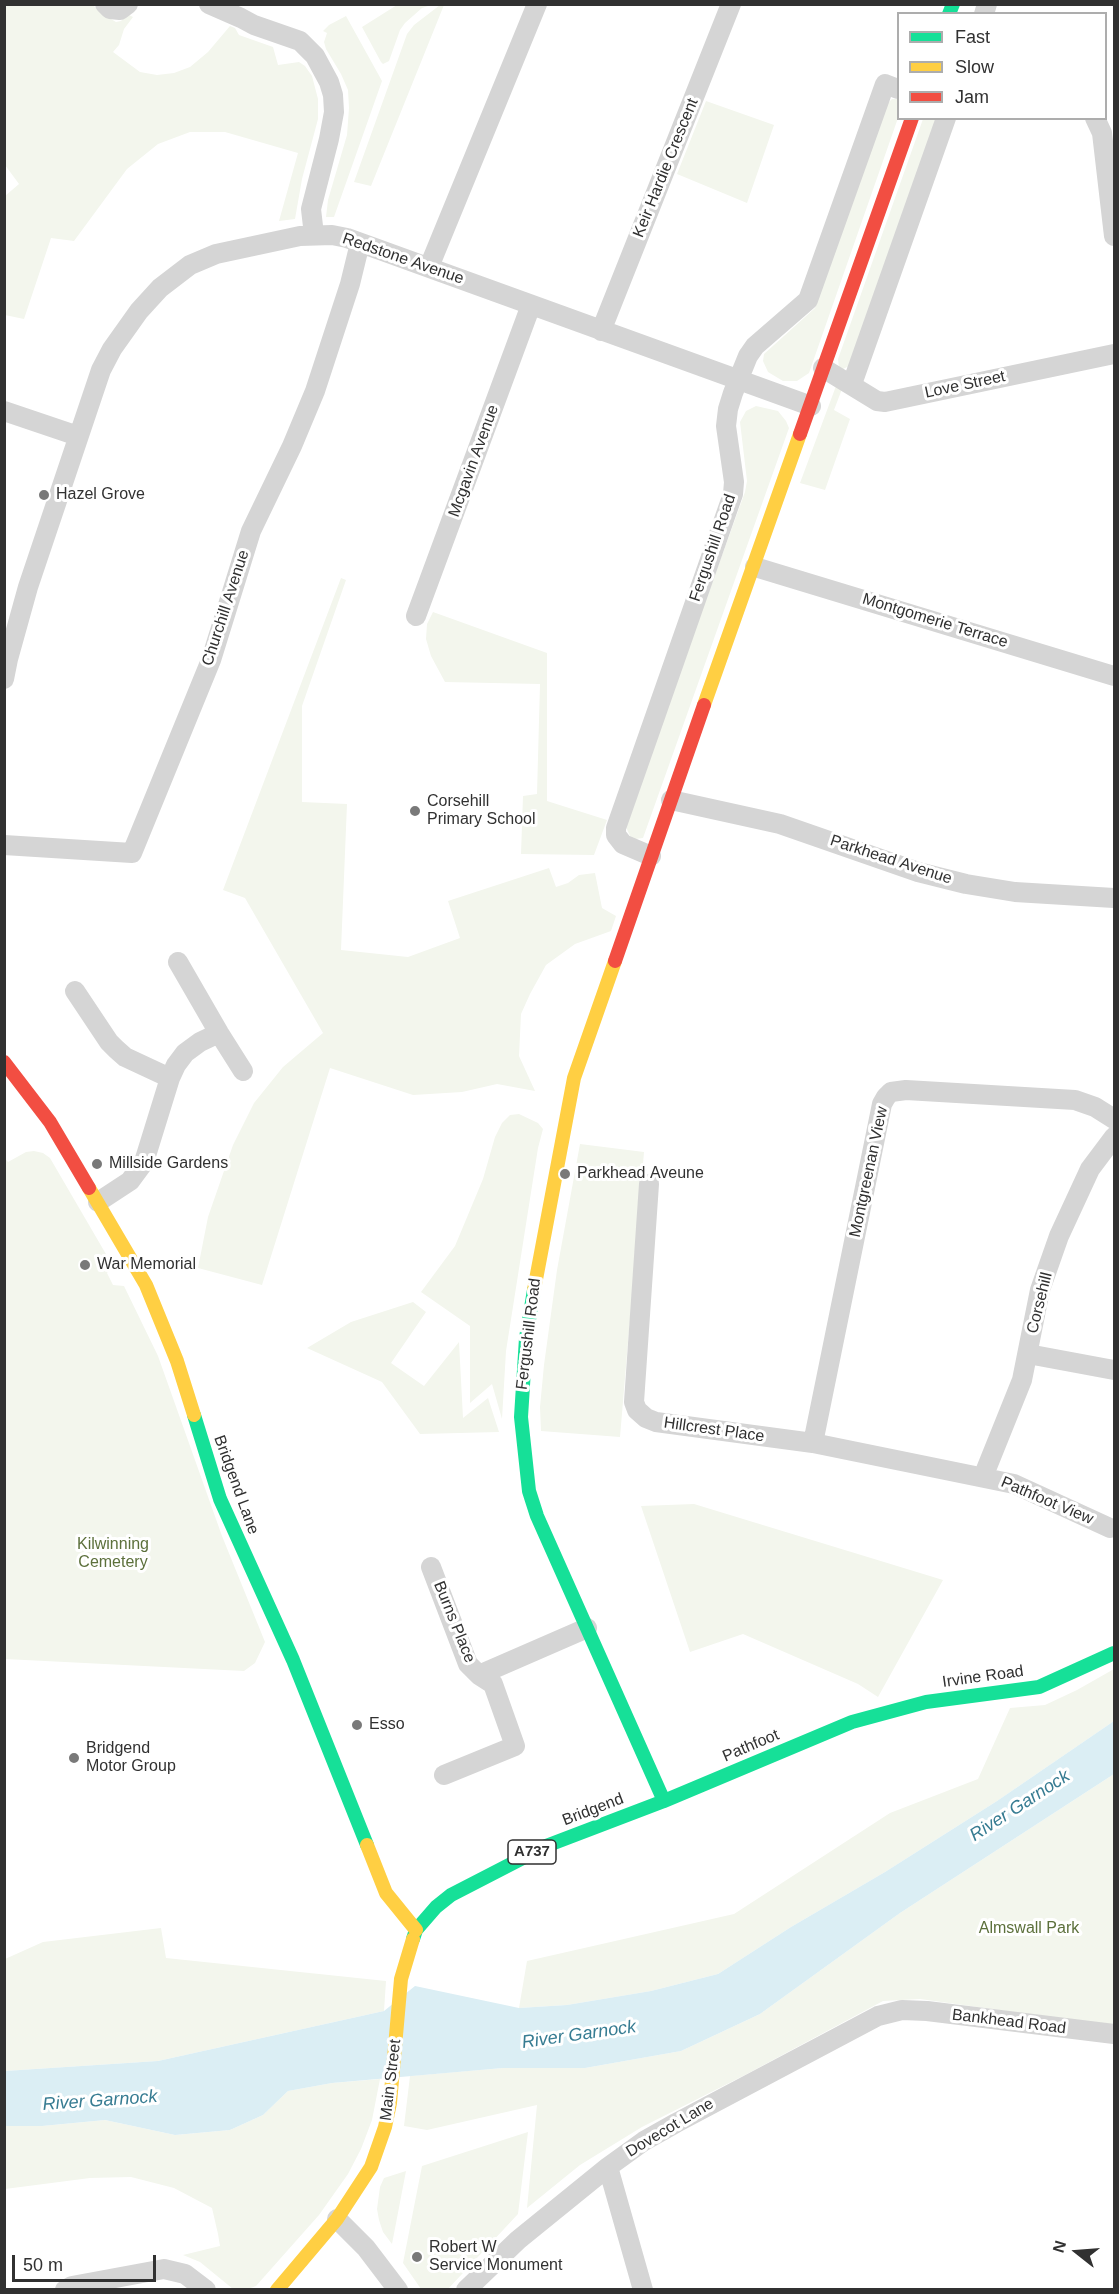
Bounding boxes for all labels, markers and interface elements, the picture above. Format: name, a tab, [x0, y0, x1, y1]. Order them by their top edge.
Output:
legend	[897, 12, 1107, 120]
text: Fast	[955, 27, 990, 47]
text: Slow	[955, 57, 994, 77]
text: Jam	[955, 87, 989, 107]
street label: Keir Hardie Crescent	[629, 96, 703, 240]
street label: Redstone Avenue	[340, 229, 466, 289]
street label: Love Street	[923, 367, 1007, 403]
street label: Mcgavin Avenue	[445, 402, 503, 520]
place label: Hazel Grove	[56, 485, 145, 505]
marker: Hazel Grove	[37, 488, 51, 502]
street label: Fergushill Road	[686, 492, 740, 604]
street label: Churchill Avenue	[198, 548, 254, 668]
street label: Montgomerie Terrace	[860, 590, 1010, 652]
place label: Corsehill Primary School	[427, 792, 535, 830]
marker: Corsehill Primary School	[408, 804, 422, 818]
street label: Parkhead Avenue	[828, 831, 954, 889]
street label: Montgreenan View	[846, 1105, 892, 1239]
place label: Millside Gardens	[109, 1154, 228, 1174]
marker: Millside Gardens	[90, 1157, 104, 1171]
place label: Parkhead Aveune	[577, 1164, 704, 1184]
marker: Parkhead Aveune	[558, 1167, 572, 1181]
place label: War Memorial	[97, 1255, 196, 1275]
marker: War Memorial	[78, 1258, 92, 1272]
street label: Corsehill	[1023, 1270, 1057, 1336]
street label: Fergushill Road	[513, 1277, 545, 1391]
street label: Hillcrest Place	[662, 1413, 766, 1447]
street label: Bridgend Lane	[209, 1433, 263, 1537]
street label: Pathfoot View	[998, 1473, 1096, 1529]
park label: Kilwinning Cemetery	[77, 1535, 149, 1573]
street label: Burns Place	[429, 1578, 479, 1666]
street label: Irvine Road	[941, 1662, 1025, 1692]
place label: Esso	[369, 1715, 405, 1735]
marker: Esso	[350, 1718, 364, 1732]
street label: Pathfoot	[720, 1726, 782, 1766]
place label: Bridgend Motor Group	[86, 1739, 176, 1777]
marker: Bridgend Motor Group	[67, 1751, 81, 1765]
water label: River Garnock	[966, 1766, 1074, 1846]
street label: Bridgend	[560, 1790, 626, 1830]
road number: A737	[508, 1840, 556, 1864]
park label: Almswall Park	[979, 1919, 1079, 1939]
street label: Bankhead Road	[951, 2005, 1067, 2039]
water label: River Garnock	[521, 2016, 637, 2054]
street label: Main Street	[376, 2038, 406, 2122]
water label: River Garnock	[42, 2086, 158, 2116]
street label: Dovecot Lane	[623, 2094, 717, 2162]
north arrow	[1047, 2222, 1107, 2282]
place label: Robert W Service Monument	[429, 2238, 562, 2276]
text: N	[1049, 2239, 1069, 2255]
scale bar	[15, 2243, 159, 2281]
marker: Robert W Service Monument	[410, 2250, 424, 2264]
text: 50 m	[23, 2255, 63, 2275]

